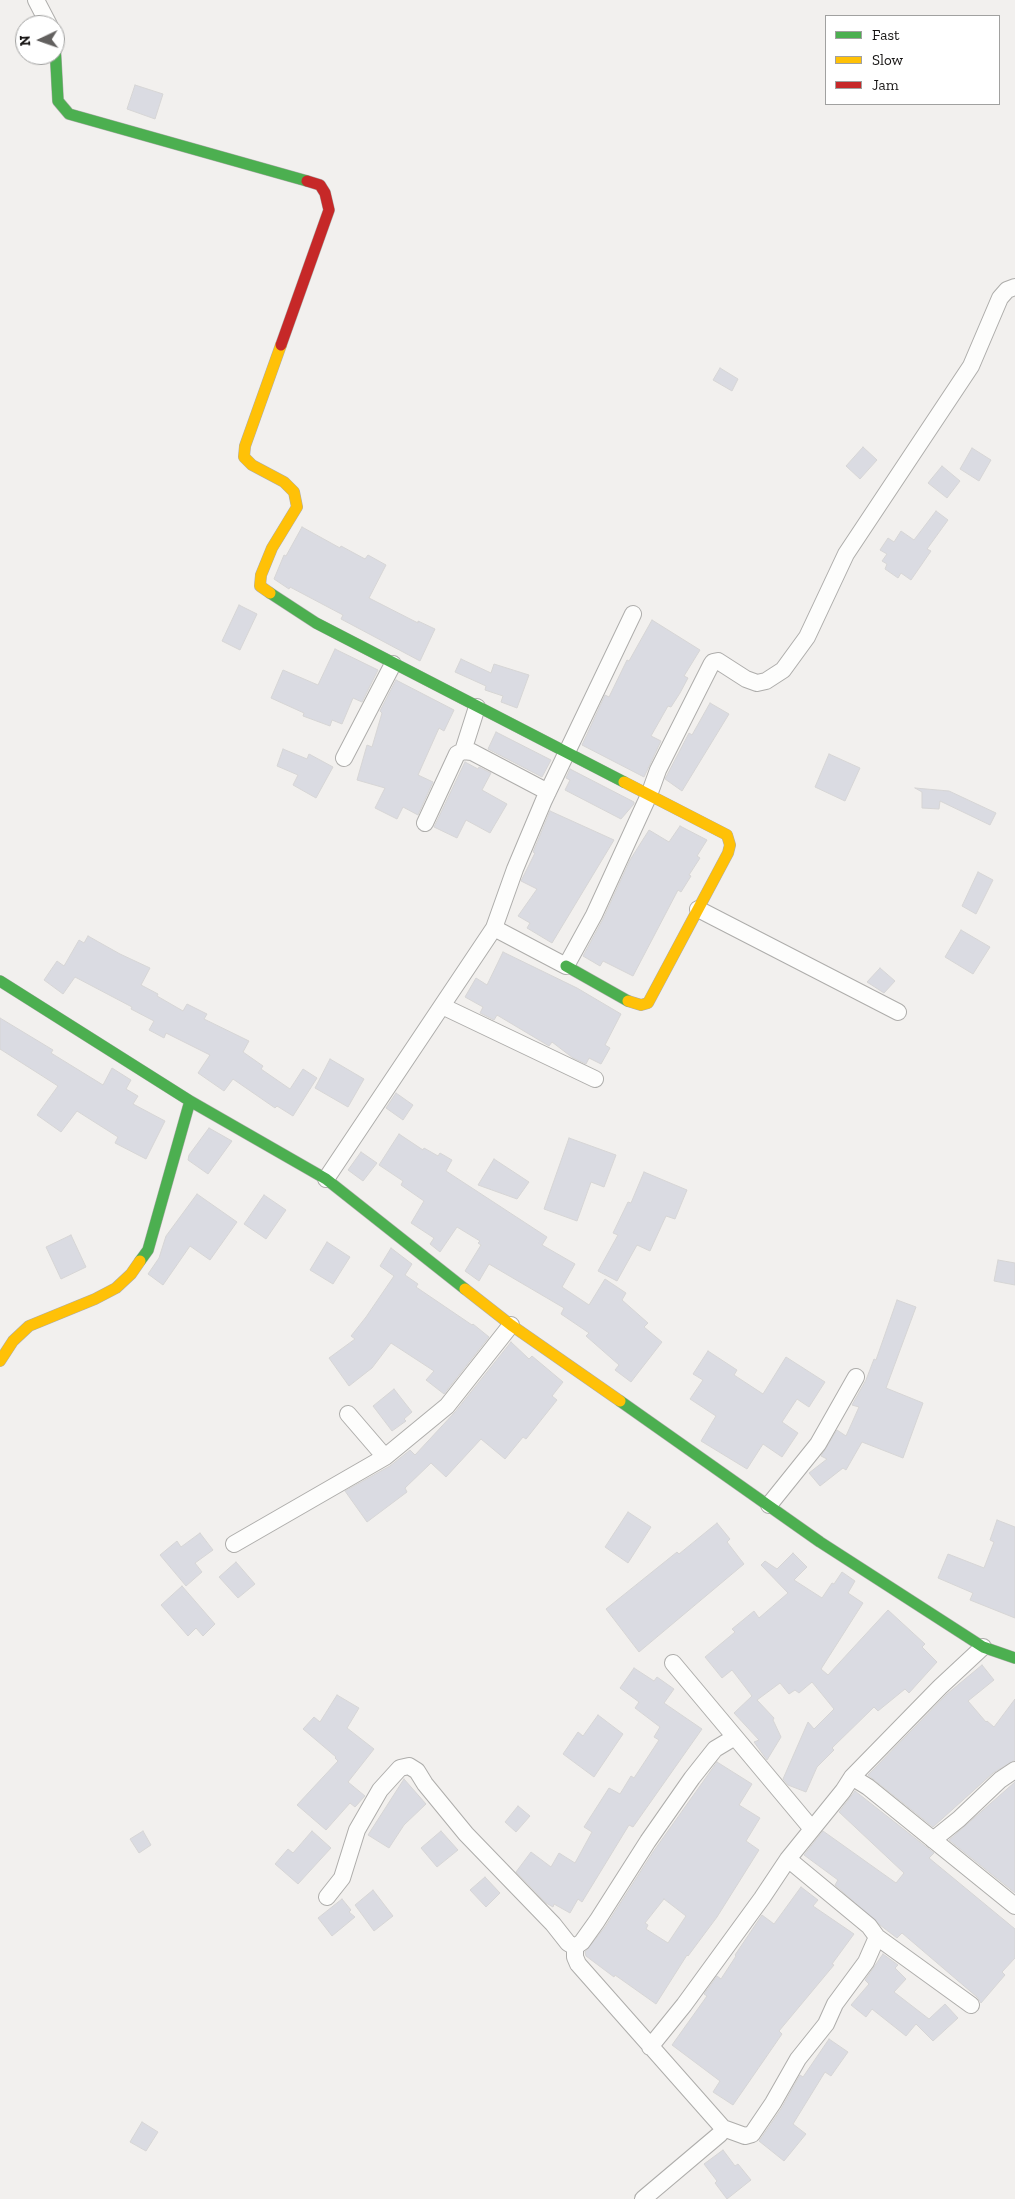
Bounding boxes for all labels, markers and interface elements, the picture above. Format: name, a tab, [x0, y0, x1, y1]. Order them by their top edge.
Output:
north arrow	[15, 15, 65, 65]
legend	[825, 15, 1000, 105]
text: Fast	[872, 26, 900, 44]
text: N	[17, 35, 34, 47]
text: Slow	[872, 51, 903, 69]
text: Jam	[872, 76, 899, 94]

